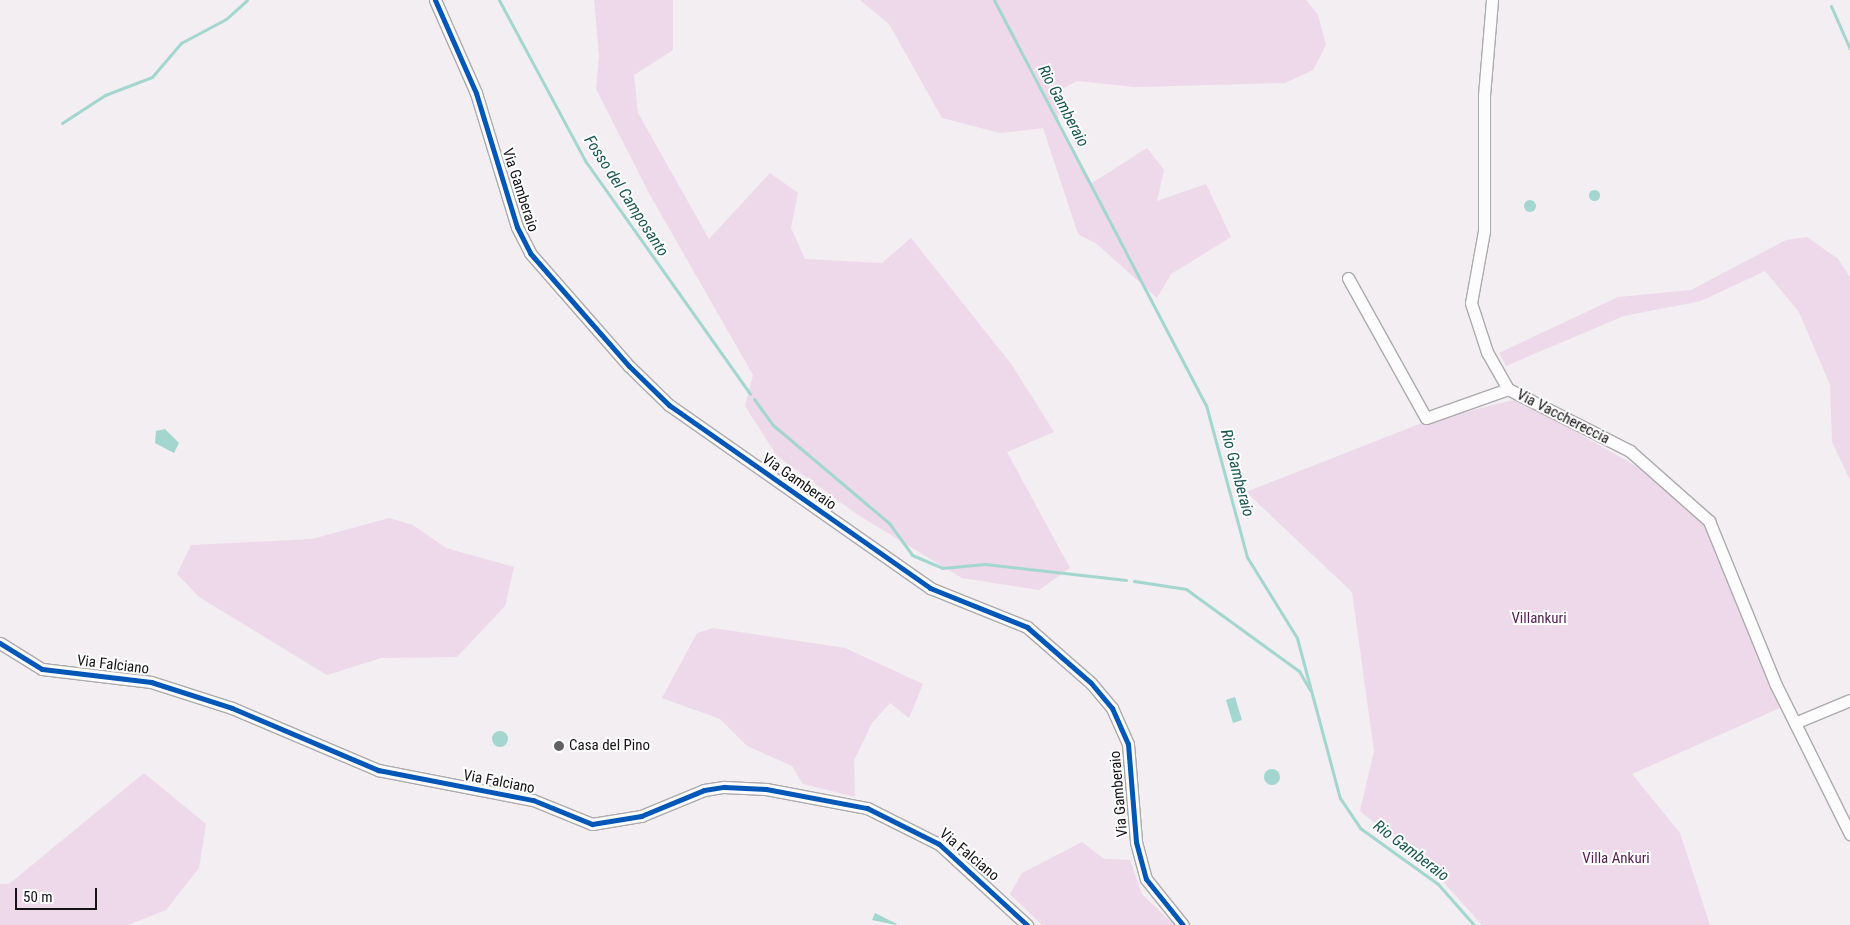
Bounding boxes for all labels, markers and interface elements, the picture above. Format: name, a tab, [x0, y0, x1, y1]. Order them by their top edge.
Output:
water label: Rio Gamberaio	[1033, 62, 1093, 150]
water label: Fosso del Camposanto	[580, 132, 672, 260]
street label: Via Gamberaio	[498, 146, 542, 234]
street label: Via Vacchereccia	[1514, 386, 1612, 448]
water label: Rio Gamberaio	[1216, 427, 1258, 519]
street label: Via Gamberaio	[758, 450, 840, 514]
park label: Villankuri	[1511, 610, 1567, 628]
street label: Via Falciano	[76, 652, 150, 678]
place label: Casa del Pino	[569, 737, 650, 755]
marker: Casa del Pino	[553, 740, 565, 752]
street label: Via Gamberaio	[1106, 750, 1132, 838]
street label: Via Falciano	[462, 766, 536, 798]
water label: Rio Gamberaio	[1369, 816, 1453, 886]
street label: Via Falciano	[935, 825, 1003, 885]
park label: Villa Ankuri	[1582, 850, 1650, 868]
scale bar	[18, 878, 100, 910]
text: 50 m	[23, 888, 53, 906]

